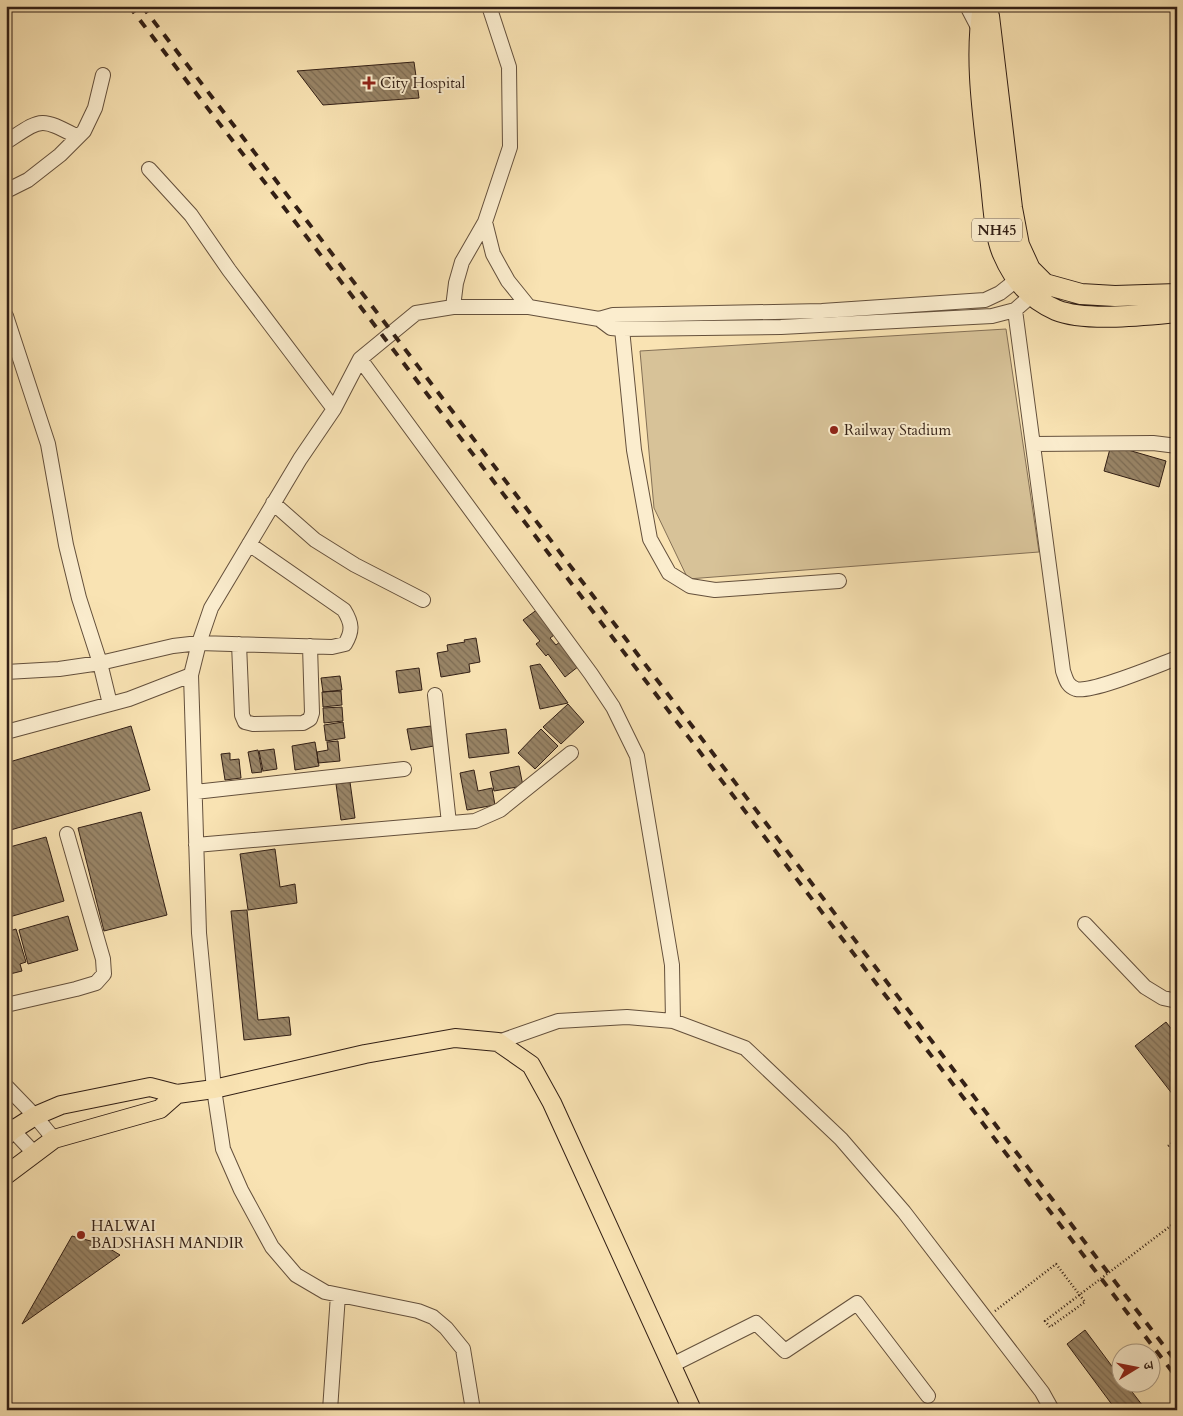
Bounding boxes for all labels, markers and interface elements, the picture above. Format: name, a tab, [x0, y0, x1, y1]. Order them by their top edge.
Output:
place label: City Hospital	[380, 73, 465, 93]
marker: City Hospital	[362, 76, 376, 90]
road number: NH45	[972, 218, 1022, 242]
place label: Railway Stadium	[844, 420, 952, 440]
marker: Railway Stadium	[828, 424, 840, 436]
place label: HALWAI BADSHASH MANDIR	[91, 1216, 245, 1253]
marker: HALWAI BADSHASH MANDIR	[75, 1229, 87, 1241]
north arrow	[1110, 1344, 1160, 1394]
text: उ	[1138, 1360, 1158, 1372]

